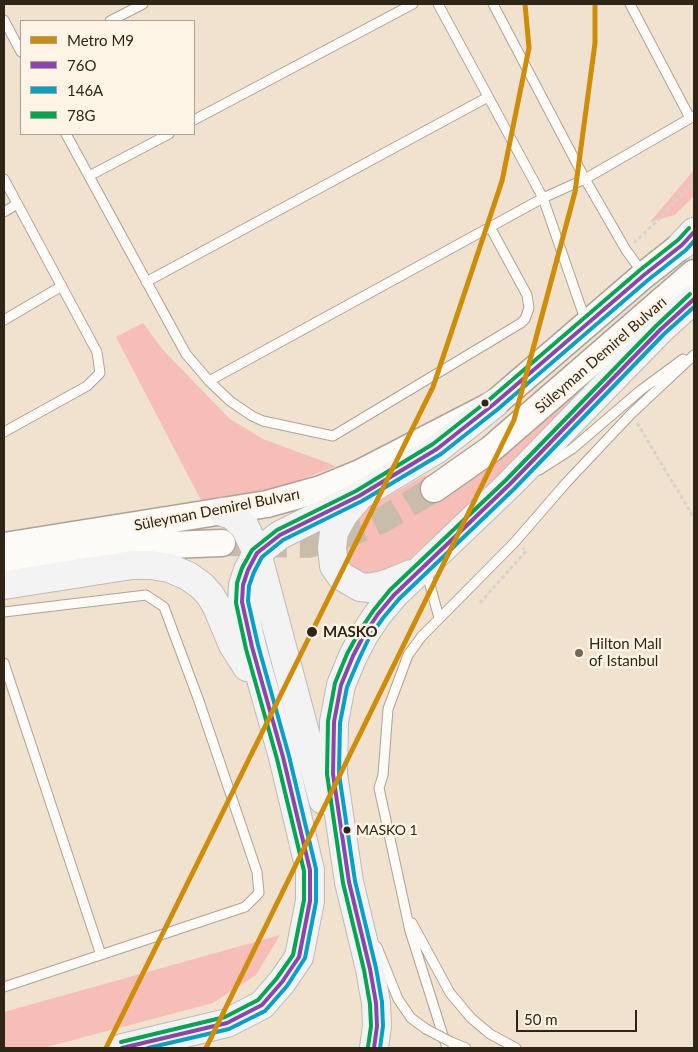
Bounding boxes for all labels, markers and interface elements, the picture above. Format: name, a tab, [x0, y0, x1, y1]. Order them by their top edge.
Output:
legend	[20, 20, 195, 135]
text: Metro M9	[67, 31, 134, 49]
text: 76O	[67, 56, 96, 74]
text: 146A	[67, 81, 103, 99]
text: 78G	[67, 106, 95, 124]
street label: Süleyman Demirel Bulvarı	[532, 293, 670, 417]
unlabelled marker	[480, 398, 490, 408]
street label: Süleyman Demirel Bulvarı	[133, 485, 301, 535]
place label: MASKO	[323, 623, 378, 641]
marker: MASKO	[305, 625, 319, 639]
place label: Hilton Mall of Istanbul	[589, 635, 662, 670]
marker: Hilton Mall of Istanbul	[573, 647, 585, 659]
place label: MASKO 1	[356, 822, 418, 838]
marker: MASKO 1	[342, 825, 352, 835]
scale bar	[518, 1000, 639, 1032]
text: 50 m	[524, 1010, 558, 1028]

